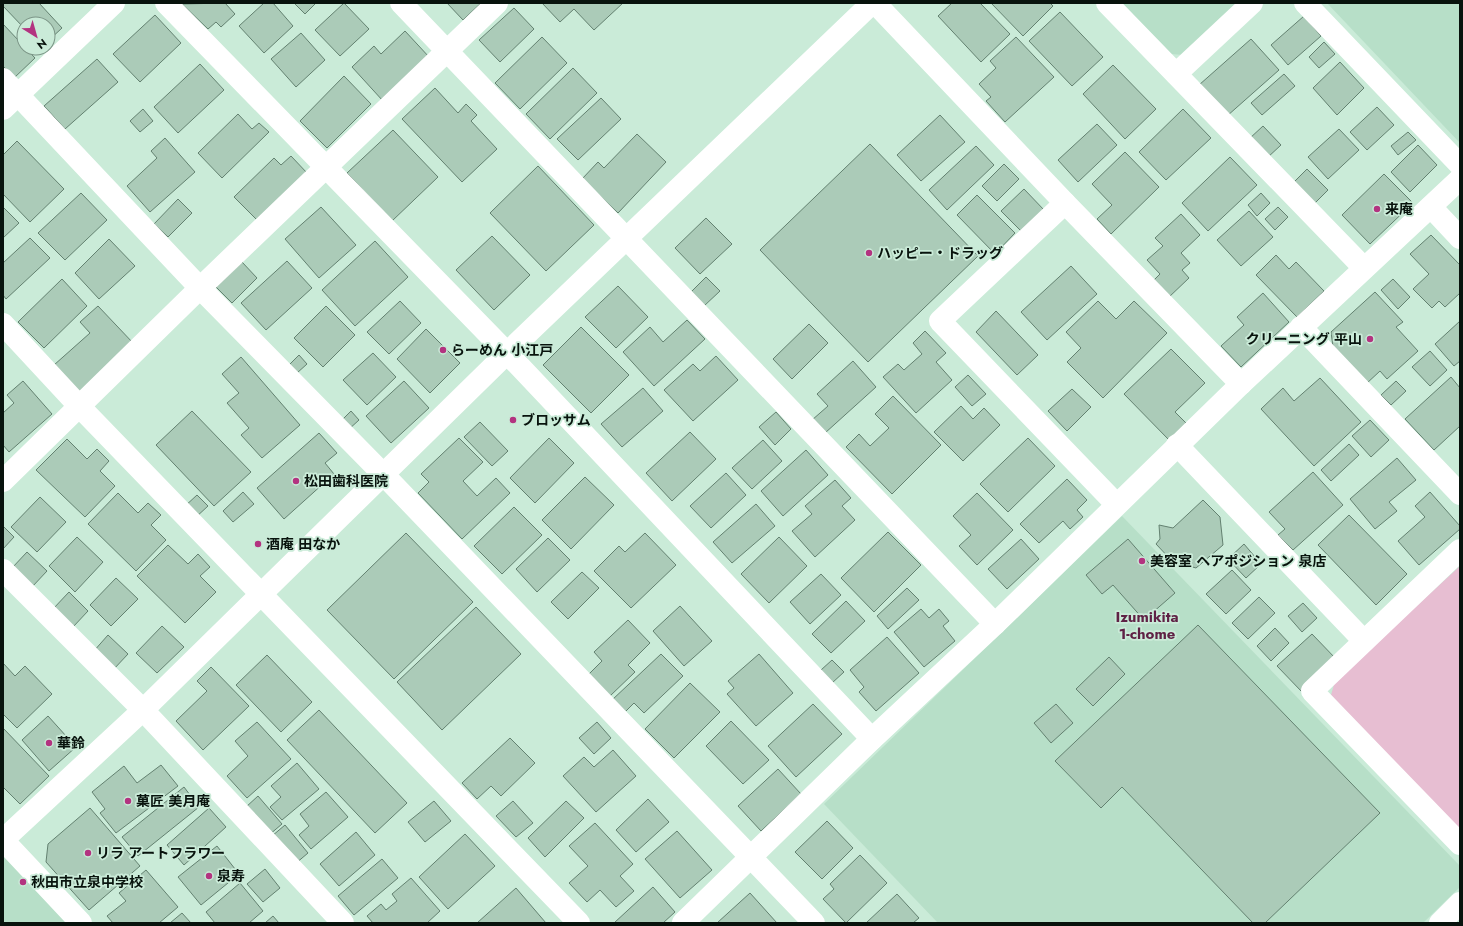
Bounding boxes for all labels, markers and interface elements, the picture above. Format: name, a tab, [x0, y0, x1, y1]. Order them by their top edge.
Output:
north arrow	[16, 16, 56, 56]
text: N	[34, 35, 50, 53]
place label: 来庵	[1385, 199, 1413, 219]
marker: 来庵	[1372, 204, 1382, 214]
place label: ハッピー・ドラッグ	[877, 243, 1003, 263]
marker: ハッピー・ドラッグ	[864, 248, 874, 258]
place label: クリーニング 平山	[1246, 329, 1362, 349]
marker: クリーニング 平山	[1365, 334, 1375, 344]
place label: らーめん 小江戸	[451, 340, 553, 360]
marker: らーめん 小江戸	[438, 345, 448, 355]
place label: ブロッサム	[521, 410, 591, 430]
marker: ブロッサム	[508, 415, 518, 425]
place label: 松田歯科医院	[304, 471, 388, 491]
marker: 松田歯科医院	[291, 476, 301, 486]
place label: 酒庵 田なか	[266, 534, 340, 554]
marker: 酒庵 田なか	[253, 539, 263, 549]
place label: 美容室 ヘアポジション 泉店	[1150, 551, 1326, 571]
marker: 美容室 ヘアポジション 泉店	[1137, 556, 1147, 566]
district label: Izumikita 1-chome	[1115, 606, 1179, 645]
place label: 華鈴	[57, 733, 85, 753]
marker: 華鈴	[44, 738, 54, 748]
place label: 菓匠 美月庵	[136, 791, 210, 811]
marker: 菓匠 美月庵	[123, 796, 133, 806]
place label: リラ アートフラワー	[96, 843, 225, 863]
marker: リラ アートフラワー	[83, 848, 93, 858]
place label: 泉寿	[217, 866, 245, 886]
marker: 泉寿	[204, 871, 214, 881]
place label: 秋田市立泉中学校	[31, 872, 143, 892]
marker: 秋田市立泉中学校	[18, 877, 28, 887]

